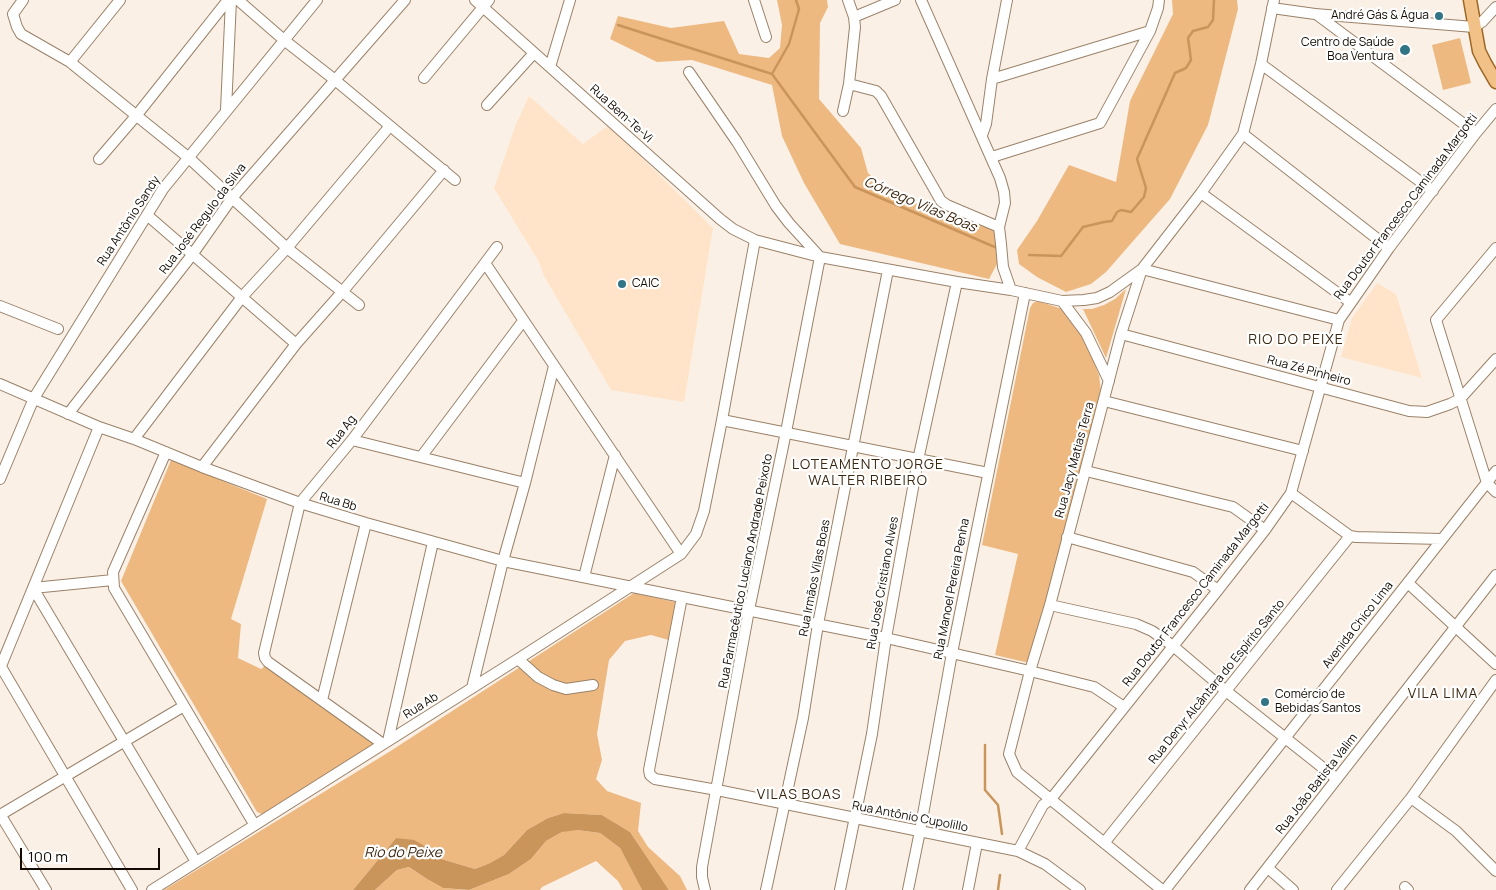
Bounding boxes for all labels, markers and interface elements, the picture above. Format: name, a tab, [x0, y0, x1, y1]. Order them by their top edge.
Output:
place label: André Gás & Água	[1331, 9, 1429, 23]
marker: André Gás & Água	[1433, 10, 1445, 22]
place label: Centro de Saúde Boa Ventura	[1301, 36, 1394, 64]
marker: Centro de Saúde Boa Ventura	[1398, 43, 1412, 57]
street label: Rua Bem-Te-Vi	[587, 82, 655, 146]
street label: Rua Doutor Francesco Caminada Margotti	[1331, 111, 1481, 303]
street label: Rua José Regulo da Silva	[157, 161, 249, 277]
street label: Rua Antônio Sandy	[95, 173, 163, 269]
water label: Córrego Vilas Boas	[861, 174, 979, 236]
place label: CAIC	[632, 277, 659, 291]
marker: CAIC	[616, 278, 628, 290]
district label: RIO DO PEIXE	[1247, 332, 1345, 348]
street label: Rua Zé Pinheiro	[1266, 353, 1352, 389]
street label: Rua Jacy Matias Terra	[1053, 401, 1097, 519]
street label: Rua Ag	[324, 412, 360, 452]
street label: Rua Farmacêutico Luciano Andrade Peixoto	[716, 453, 776, 689]
district label: LOTEAMENTO JORGE WALTER RIBEIRO	[790, 457, 946, 490]
street label: Rua Bb	[318, 490, 358, 514]
street label: Rua Doutor Francesco Caminada Margotti	[1120, 500, 1272, 690]
street label: Rua José Cristiano Alves	[864, 516, 902, 650]
street label: Rua Manoel Pereira Penha	[931, 517, 973, 661]
street label: Rua Irmãos Vilas Boas	[797, 518, 833, 638]
street label: Avenida Chico Lima	[1320, 579, 1396, 671]
street label: Rua Denyr Alcântara do Espírito Santo	[1146, 597, 1288, 767]
district label: VILA LIMA	[1407, 686, 1479, 702]
place label: Comércio de Bebidas Santos	[1275, 688, 1361, 716]
street label: Rua Ab	[401, 690, 441, 722]
marker: Comércio de Bebidas Santos	[1259, 696, 1271, 708]
street label: Rua João Batista Valim	[1273, 731, 1361, 837]
district label: VILAS BOAS	[755, 787, 843, 803]
street label: Rua Antônio Cupolillo	[851, 799, 969, 835]
scale bar	[22, 838, 162, 870]
water label: Rio do Peixe	[364, 845, 442, 861]
text: 100 m	[28, 846, 68, 867]

